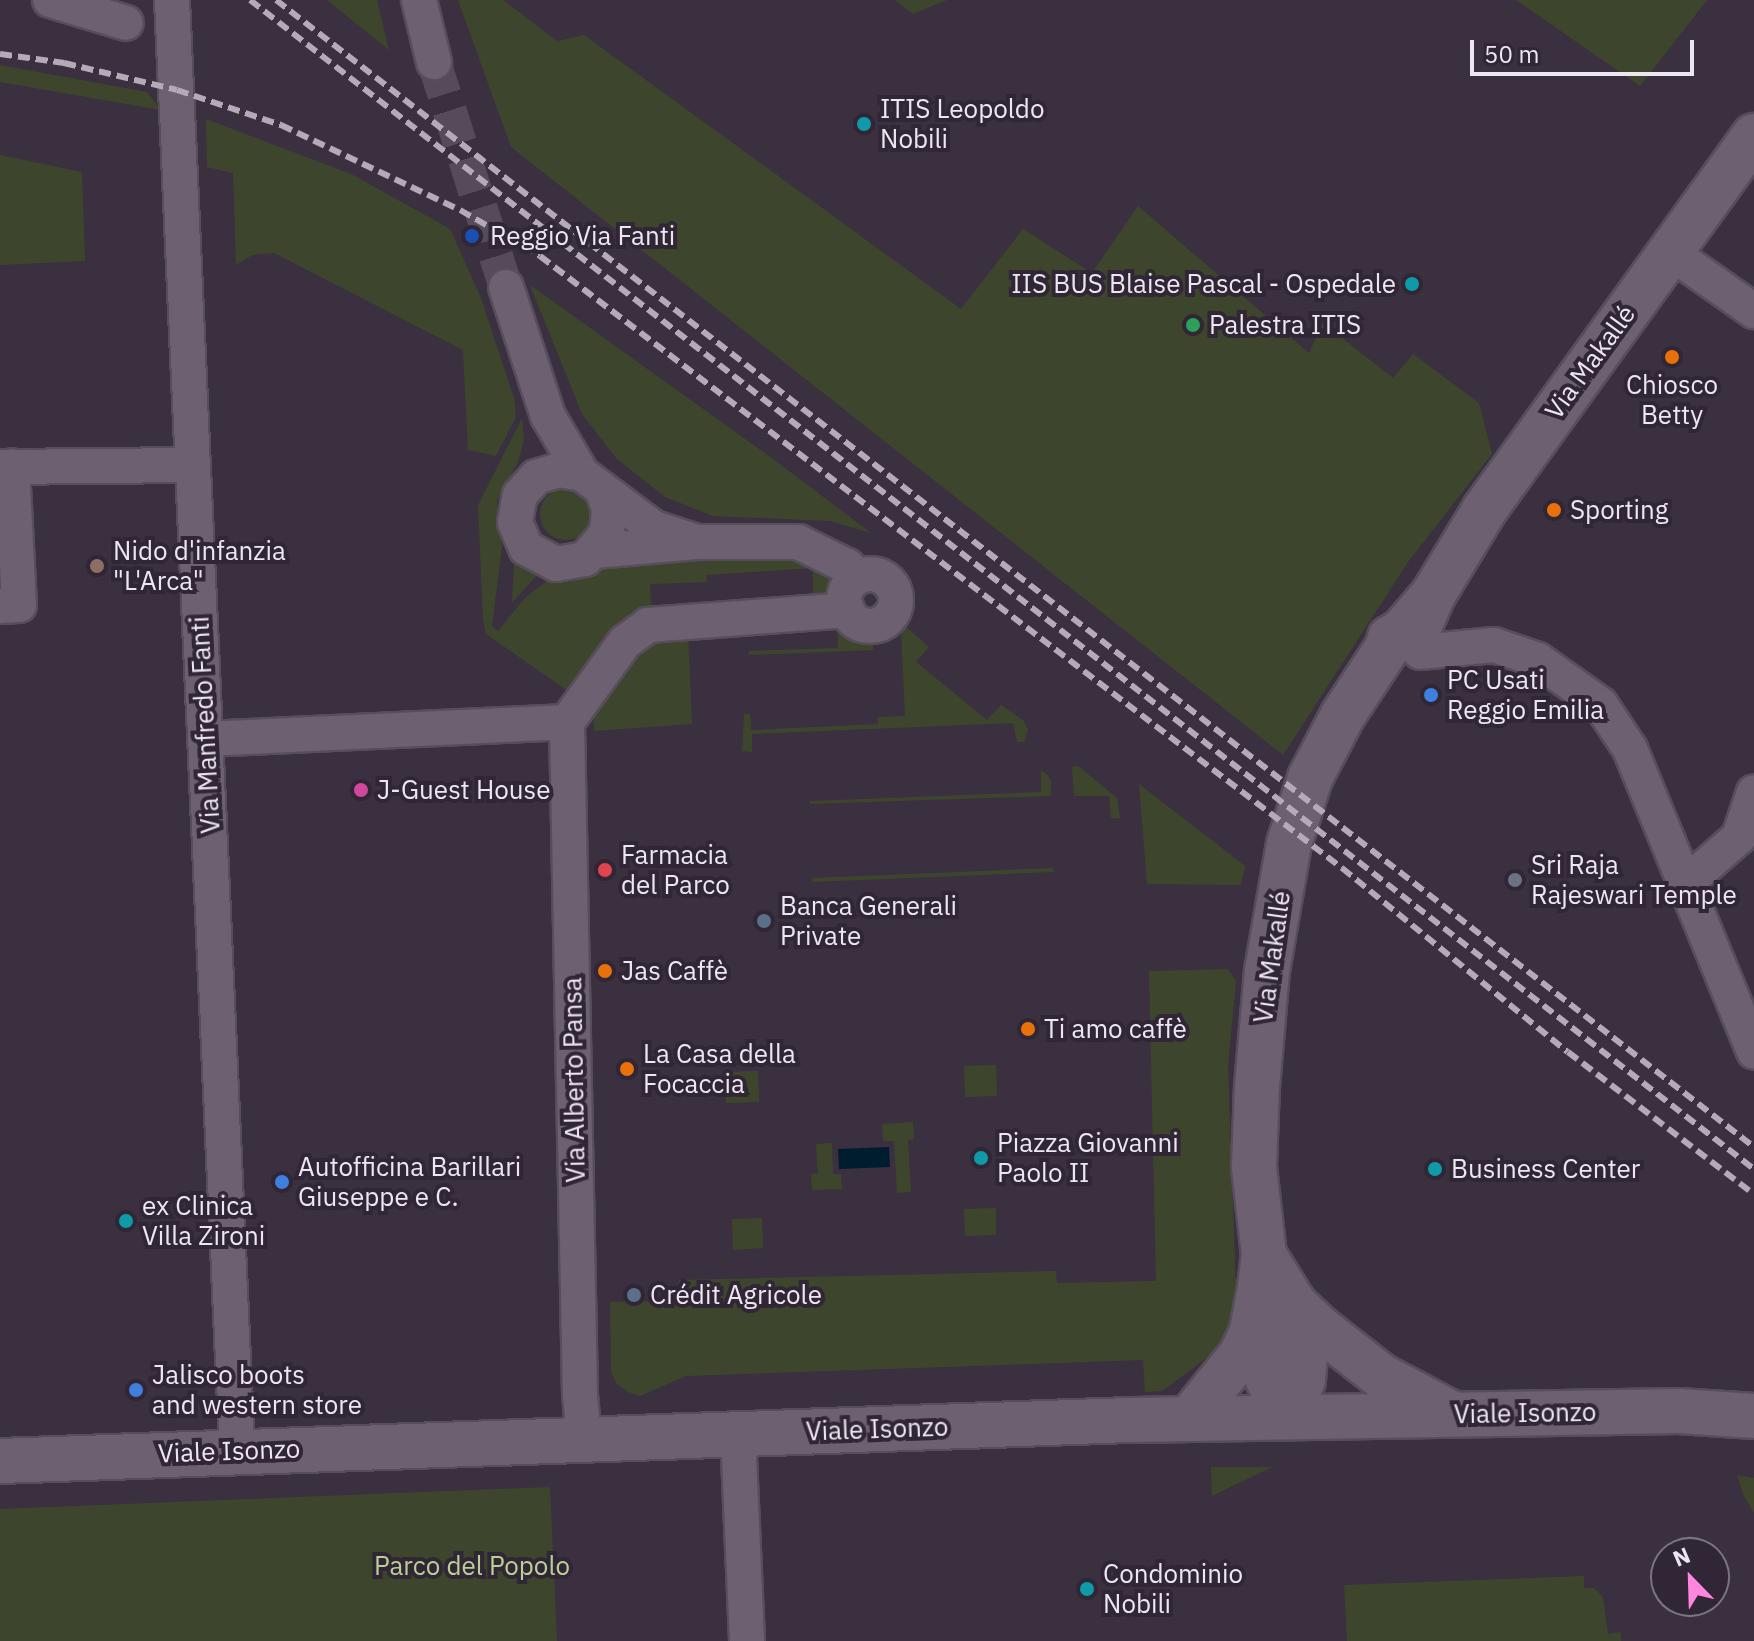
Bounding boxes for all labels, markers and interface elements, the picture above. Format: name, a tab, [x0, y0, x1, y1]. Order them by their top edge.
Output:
scale bar	[1474, 24, 1698, 74]
text: 50 m	[1484, 38, 1539, 70]
place label: ITIS Leopoldo Nobili	[880, 93, 1045, 154]
marker: ITIS Leopoldo Nobili	[855, 115, 873, 133]
place label: Reggio Via Fanti	[490, 220, 675, 252]
marker: Reggio Via Fanti	[461, 225, 483, 247]
place label: IIS BUS Blaise Pascal - Ospedale	[1011, 268, 1396, 300]
marker: IIS BUS Blaise Pascal - Ospedale	[1403, 275, 1421, 293]
street label: Via Makallé	[1538, 299, 1642, 425]
place label: Palestra ITIS	[1209, 309, 1361, 341]
marker: Palestra ITIS	[1184, 316, 1202, 334]
marker: Chiosco Betty	[1663, 348, 1681, 366]
place label: Chiosco Betty	[1626, 369, 1718, 430]
place label: Sporting	[1570, 494, 1669, 526]
marker: Sporting	[1545, 501, 1563, 519]
place label: Nido d'infanzia "L'Arca"	[113, 535, 286, 596]
marker: Nido d'infanzia "L'Arca"	[88, 557, 106, 575]
street label: Via Manfredo Fanti	[184, 615, 226, 835]
place label: PC Usati Reggio Emilia	[1447, 664, 1604, 726]
marker: PC Usati Reggio Emilia	[1422, 686, 1440, 704]
place label: J-Guest House	[377, 774, 551, 806]
marker: J-Guest House	[352, 781, 370, 799]
place label: Farmacia del Parco	[621, 839, 730, 900]
place label: Sri Raja Rajeswari Temple	[1531, 849, 1737, 910]
marker: Farmacia del Parco	[596, 861, 614, 879]
marker: Sri Raja Rajeswari Temple	[1506, 871, 1524, 889]
street label: Via Makallé	[1247, 889, 1297, 1025]
place label: Banca Generali Private	[780, 890, 957, 952]
marker: Banca Generali Private	[755, 912, 773, 930]
place label: Jas Caffè	[621, 955, 728, 987]
marker: Jas Caffè	[596, 962, 614, 980]
street label: Via Alberto Pansa	[557, 977, 591, 1183]
place label: Ti amo caffè	[1044, 1013, 1187, 1045]
marker: Ti amo caffè	[1019, 1020, 1037, 1038]
place label: La Casa della Focaccia	[643, 1038, 796, 1100]
marker: La Casa della Focaccia	[618, 1060, 636, 1078]
place label: Piazza Giovanni Paolo II	[997, 1127, 1179, 1188]
marker: Piazza Giovanni Paolo II	[972, 1149, 990, 1167]
place label: Autofficina Barillari Giuseppe e C.	[298, 1151, 521, 1212]
place label: Business Center	[1451, 1153, 1640, 1185]
marker: Business Center	[1426, 1160, 1444, 1178]
marker: Autofficina Barillari Giuseppe e C.	[273, 1173, 291, 1191]
place label: ex Clinica Villa Zironi	[142, 1190, 265, 1252]
marker: ex Clinica Villa Zironi	[117, 1212, 135, 1230]
place label: Crédit Agricole	[650, 1279, 822, 1311]
marker: Crédit Agricole	[625, 1286, 643, 1304]
place label: Jalisco boots and western store	[152, 1359, 362, 1420]
marker: Jalisco boots and western store	[127, 1381, 145, 1399]
street label: Viale Isonzo	[1454, 1396, 1596, 1430]
street label: Viale Isonzo	[805, 1411, 949, 1447]
street label: Viale Isonzo	[157, 1433, 301, 1469]
north arrow	[1650, 1537, 1730, 1617]
text: N	[1668, 1540, 1694, 1573]
park label: Parco del Popolo	[374, 1550, 570, 1582]
place label: Condominio Nobili	[1103, 1558, 1243, 1620]
marker: Condominio Nobili	[1078, 1580, 1096, 1598]

